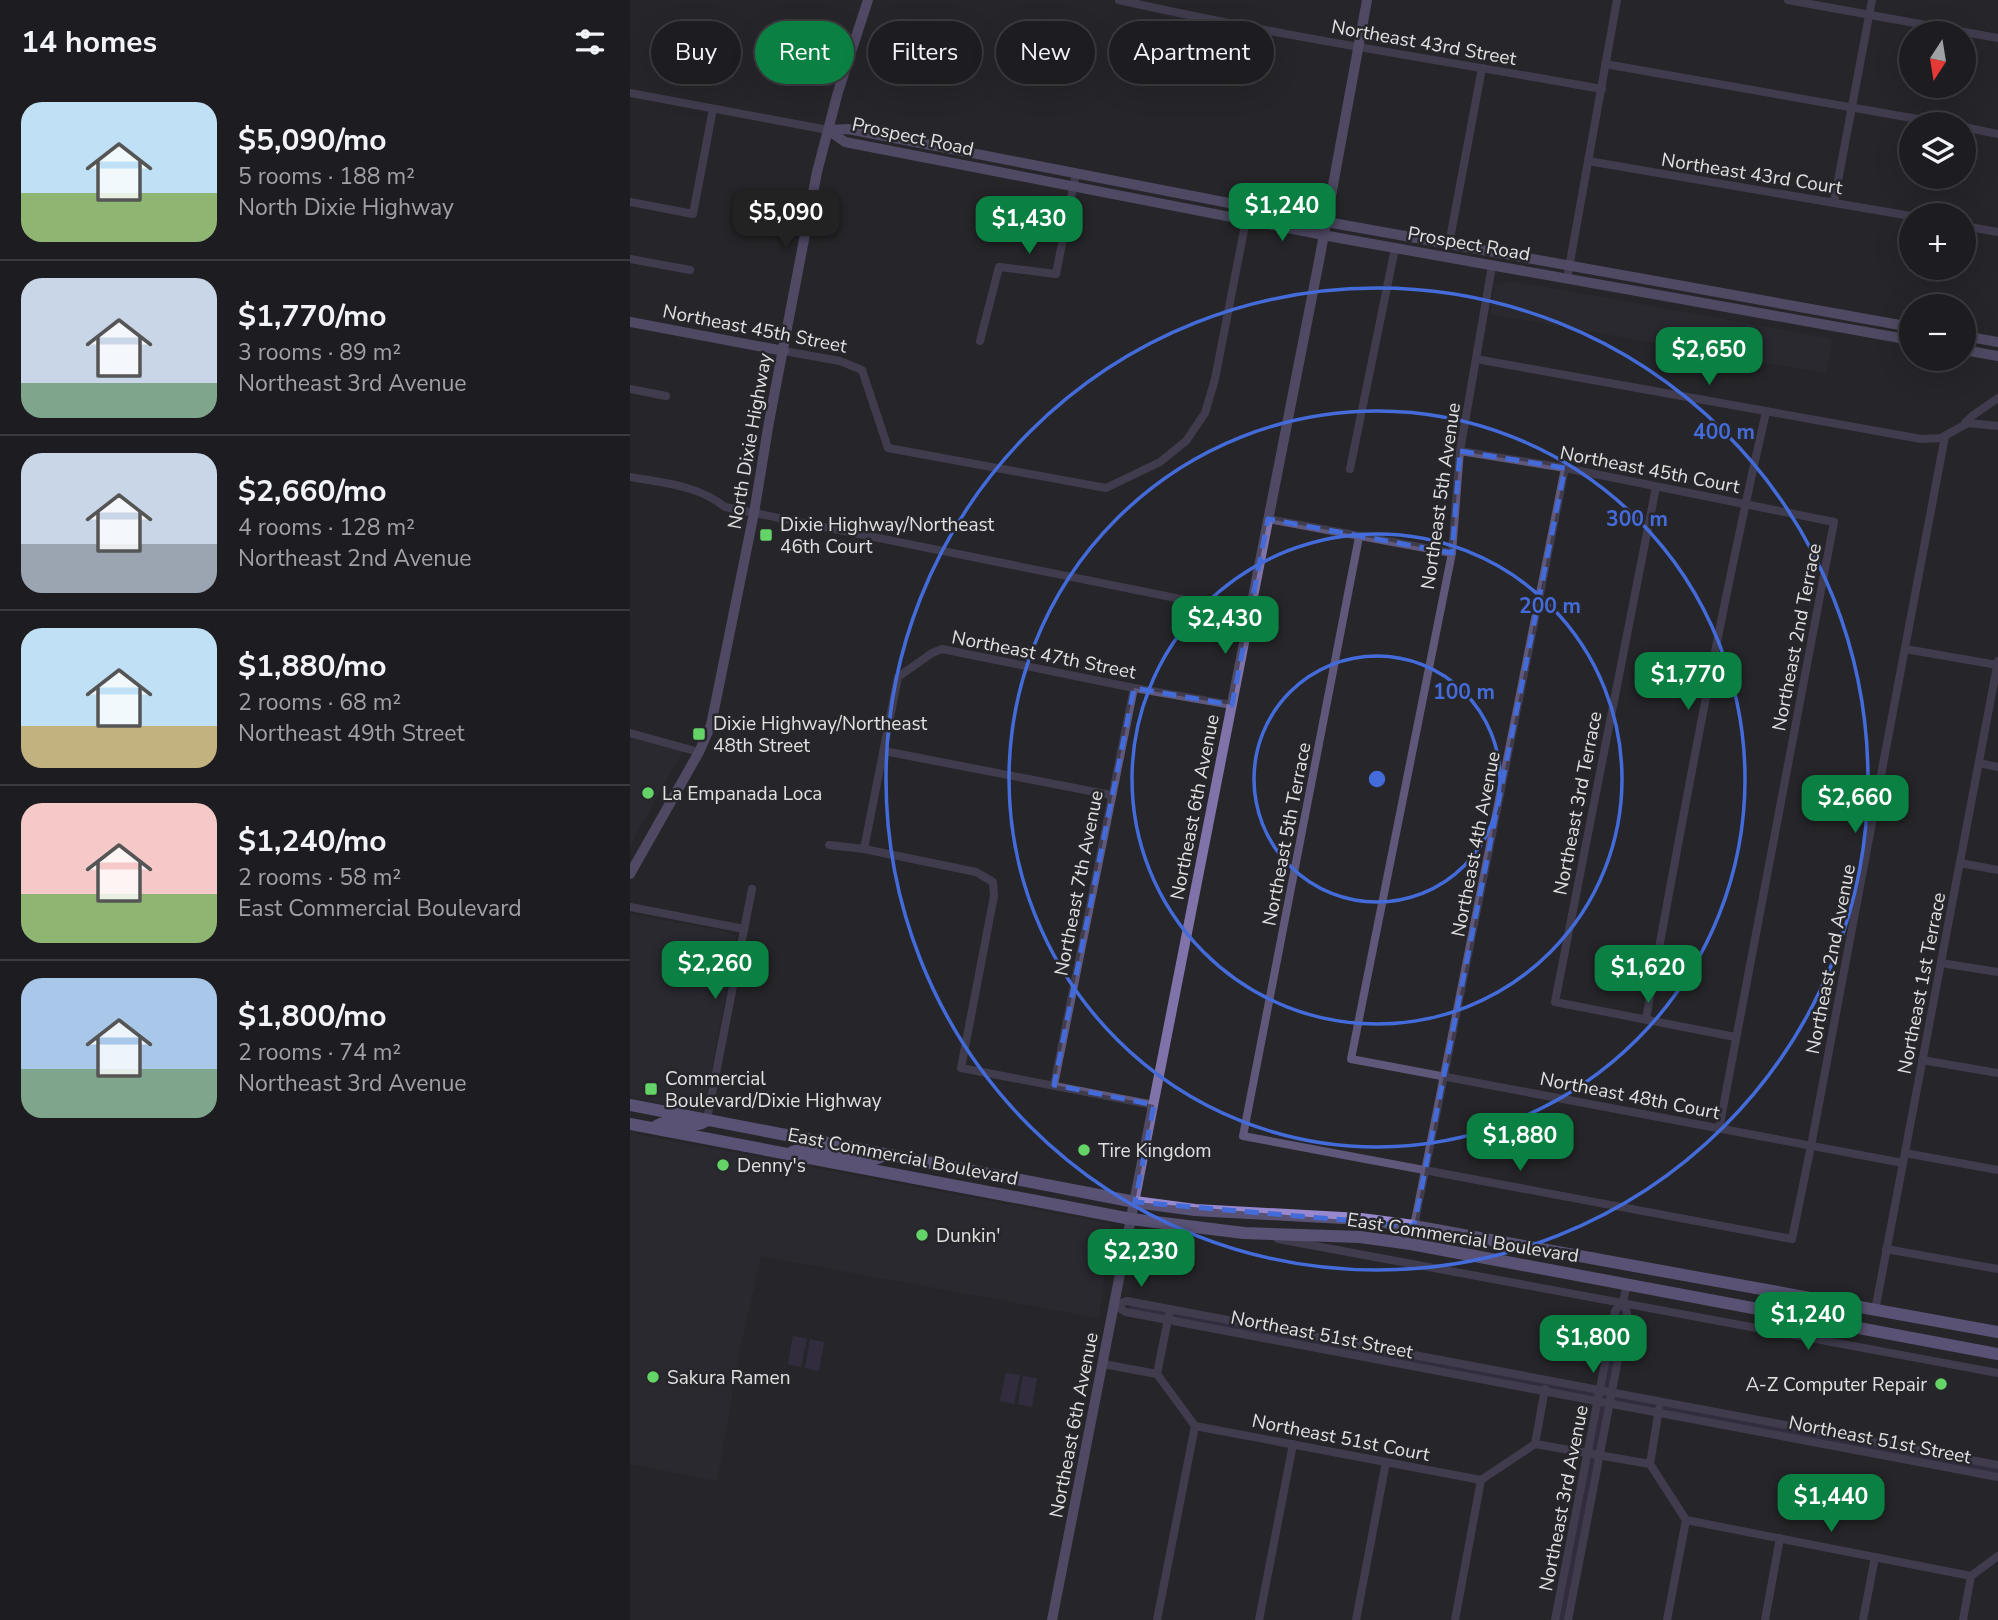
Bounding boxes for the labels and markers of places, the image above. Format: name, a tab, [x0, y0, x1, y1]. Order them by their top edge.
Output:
pin: $1,240	[1225, 184, 1339, 243]
pin: $5,090	[729, 190, 843, 250]
pin: $1,430	[972, 196, 1086, 256]
pin: $2,650	[1652, 328, 1766, 387]
place label: Dixie Highway/Northeast 46th Court	[780, 512, 995, 560]
marker: Dixie Highway/Northeast 46th Court	[758, 527, 774, 543]
pin: $2,430	[1168, 596, 1282, 656]
pin: $1,770	[1631, 652, 1745, 712]
place label: Dixie Highway/Northeast 48th Street	[713, 711, 928, 759]
marker: Dixie Highway/Northeast 48th Street	[691, 726, 707, 742]
centre of rings	[1365, 767, 1389, 791]
pin: $2,660	[1798, 776, 1912, 835]
place label: La Empanada Loca	[662, 781, 822, 807]
marker: La Empanada Loca	[640, 785, 656, 801]
pin: $2,260	[658, 942, 772, 1001]
pin: $1,620	[1591, 946, 1705, 1005]
place label: Commercial Boulevard/Dixie Highway	[665, 1066, 882, 1114]
marker: Commercial Boulevard/Dixie Highway	[643, 1081, 659, 1097]
pin: $1,880	[1463, 1114, 1577, 1173]
place label: Tire Kingdom	[1098, 1138, 1212, 1164]
marker: Tire Kingdom	[1076, 1142, 1092, 1158]
place label: Denny's	[737, 1153, 806, 1179]
marker: Denny's	[715, 1157, 731, 1173]
place label: Dunkin'	[936, 1223, 1000, 1249]
marker: Dunkin'	[914, 1227, 930, 1243]
pin: $2,230	[1084, 1230, 1198, 1289]
pin: $1,240	[1751, 1292, 1865, 1352]
pin: $1,800	[1536, 1316, 1650, 1375]
place label: Sakura Ramen	[667, 1365, 791, 1391]
marker: Sakura Ramen	[645, 1369, 661, 1385]
place label: A-Z Computer Repair	[1745, 1372, 1927, 1398]
marker: A-Z Computer Repair	[1933, 1376, 1949, 1392]
pin: $1,440	[1774, 1474, 1888, 1534]

